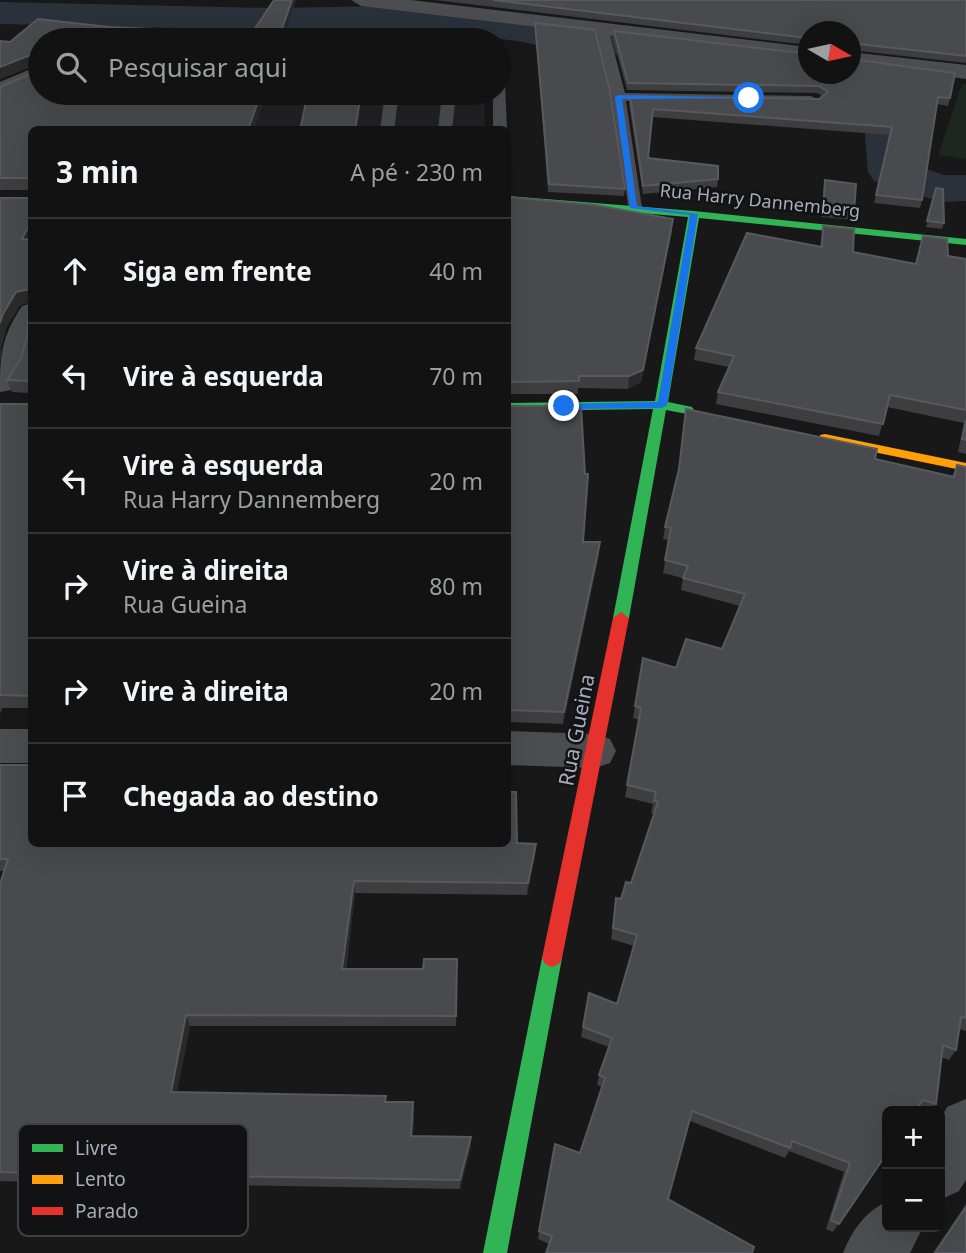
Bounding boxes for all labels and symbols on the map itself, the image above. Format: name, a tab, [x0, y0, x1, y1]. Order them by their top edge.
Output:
north arrow	[798, 21, 861, 84]
route start	[733, 82, 764, 113]
street label: Rua Harry Dannemberg	[659, 178, 861, 222]
route end	[548, 390, 579, 421]
street label: Rua Gueina	[551, 671, 601, 788]
legend	[18, 1124, 248, 1236]
text: Livre	[75, 1135, 118, 1161]
text: Lento	[75, 1166, 126, 1192]
text: Parado	[75, 1198, 138, 1224]

